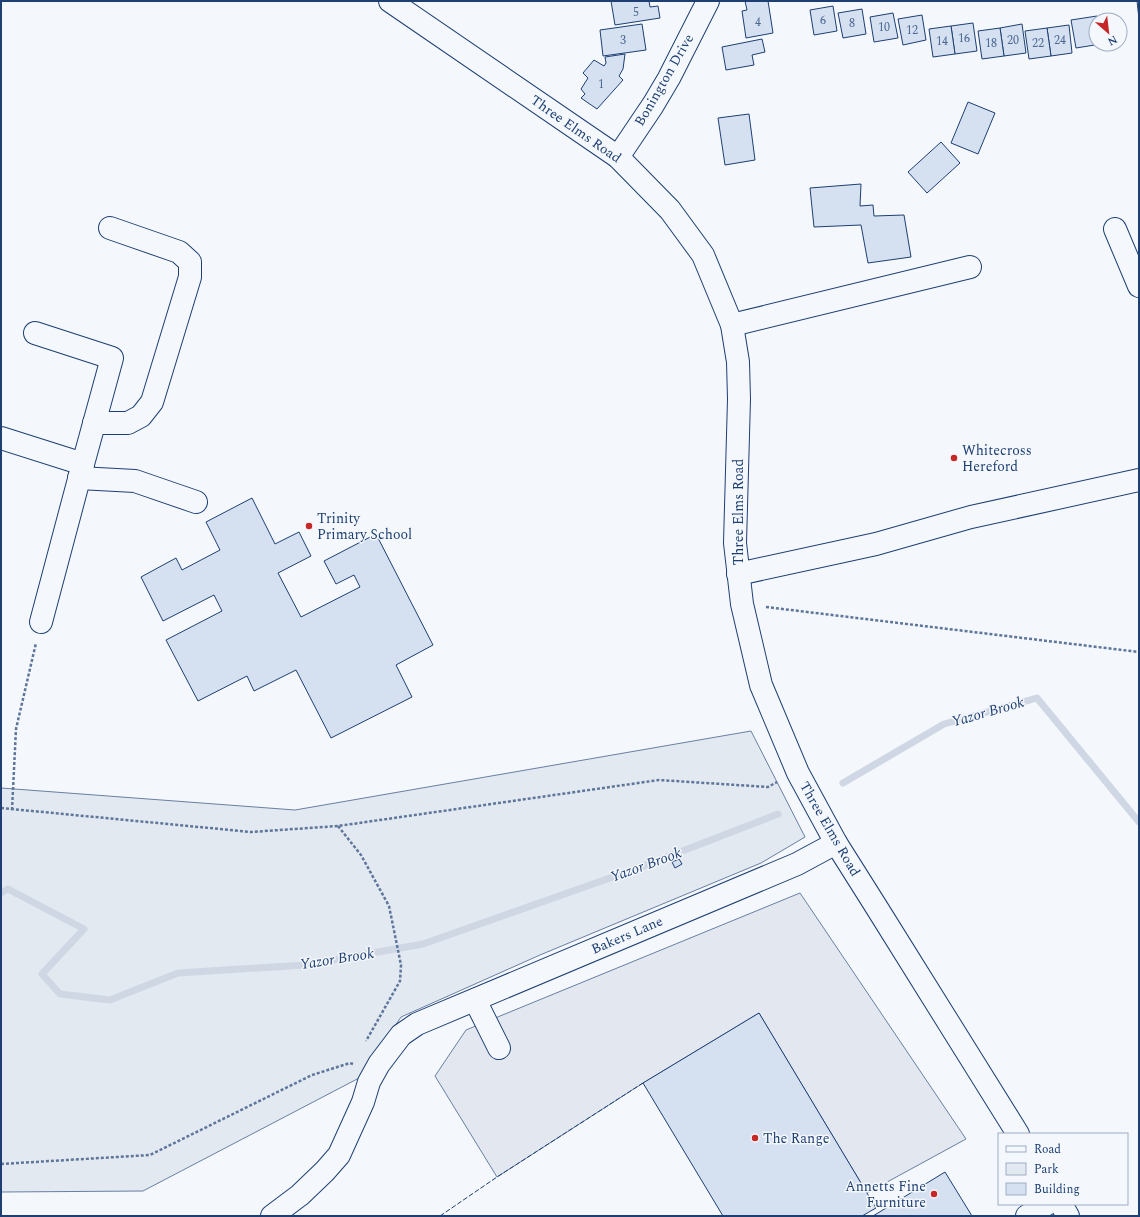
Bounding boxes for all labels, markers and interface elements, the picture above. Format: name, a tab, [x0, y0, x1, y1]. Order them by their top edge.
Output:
house number: 5	[633, 3, 639, 22]
house number: 6	[820, 11, 826, 30]
north arrow	[1088, 12, 1128, 52]
house number: 4	[755, 13, 761, 32]
house number: 8	[849, 14, 855, 33]
house number: 10	[878, 18, 890, 37]
house number: 12	[906, 21, 918, 40]
house number: 16	[958, 29, 970, 48]
street label: Bonington Drive	[629, 30, 699, 130]
house number: 3	[620, 31, 626, 50]
house number: 20	[1007, 31, 1019, 50]
house number: 24	[1054, 31, 1066, 50]
text: N	[1104, 31, 1120, 50]
house number: 14	[936, 32, 948, 51]
house number: 18	[985, 34, 997, 53]
house number: 22	[1032, 34, 1044, 53]
house number: 1	[598, 75, 604, 94]
street label: Three Elms Road	[526, 90, 626, 168]
place label: Whitecross Hereford	[962, 440, 1032, 477]
marker: Whitecross Hereford	[949, 453, 959, 463]
street label: Three Elms Road	[728, 459, 749, 565]
place label: Trinity Primary School	[317, 508, 412, 545]
marker: Trinity Primary School	[304, 521, 314, 531]
water label: Yazor Brook	[949, 691, 1027, 733]
street label: Three Elms Road	[794, 778, 866, 881]
water label: Yazor Brook	[607, 841, 685, 889]
street label: Bakers Lane	[588, 910, 666, 960]
water label: Yazor Brook	[298, 942, 376, 976]
place label: The Range	[763, 1128, 830, 1149]
marker: The Range	[750, 1133, 760, 1143]
legend	[998, 1133, 1128, 1205]
text: Road	[1034, 1140, 1061, 1159]
text: Park	[1034, 1160, 1059, 1179]
place label: Annetts Fine Furniture	[845, 1176, 926, 1213]
text: Building	[1034, 1180, 1080, 1199]
marker: Annetts Fine Furniture	[929, 1189, 939, 1199]

